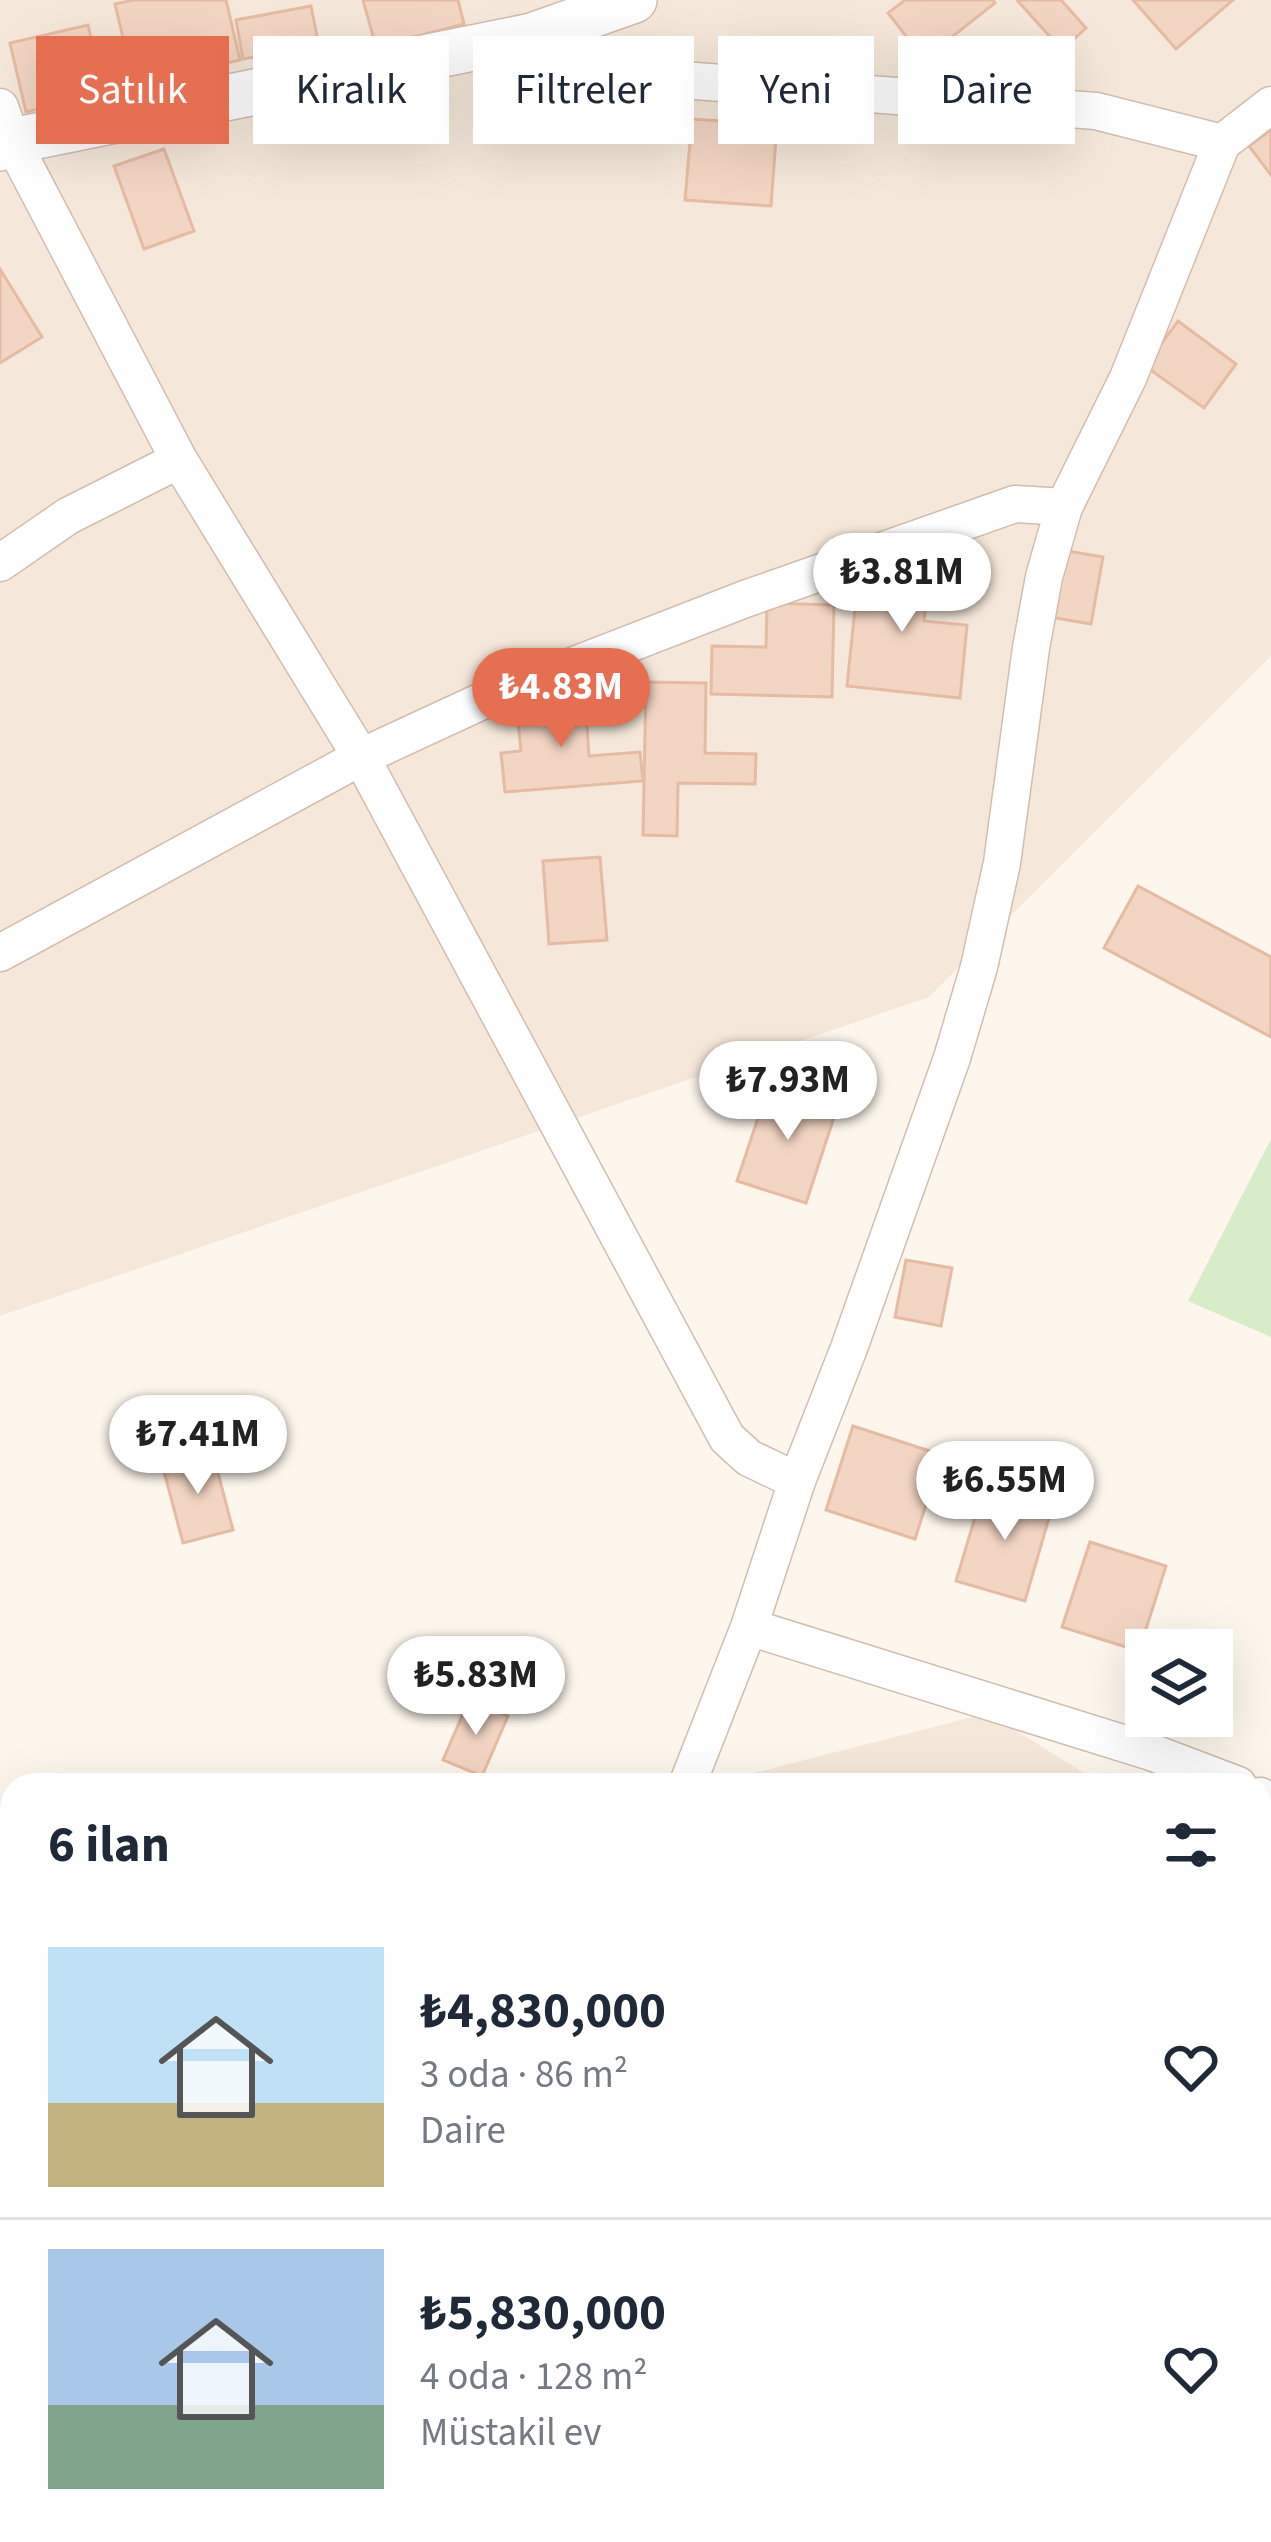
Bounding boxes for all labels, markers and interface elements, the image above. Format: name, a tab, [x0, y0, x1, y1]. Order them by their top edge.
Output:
chip: Satılık	[36, 36, 229, 144]
chip: Kiralık	[253, 36, 449, 144]
chip: Filtreler	[473, 36, 694, 144]
chip: Yeni	[718, 36, 874, 144]
chip: Daire	[898, 36, 1075, 144]
pin: ₺3.81M	[804, 533, 1000, 635]
text: ₺3.81M	[840, 544, 964, 600]
pin: ₺4.83M	[463, 648, 659, 750]
text: ₺4.83M	[499, 659, 623, 715]
pin: ₺7.93M	[690, 1041, 886, 1143]
text: ₺7.93M	[726, 1052, 850, 1108]
pin: ₺7.41M	[100, 1395, 296, 1497]
text: ₺7.41M	[136, 1406, 260, 1462]
pin: ₺6.55M	[907, 1441, 1103, 1543]
text: ₺6.55M	[943, 1452, 1067, 1508]
map controls	[1125, 1629, 1233, 1737]
button: layers	[1125, 1629, 1233, 1737]
pin: ₺5.83M	[378, 1636, 574, 1738]
text: ₺5.83M	[414, 1647, 538, 1703]
text: 6 ilan	[48, 1809, 170, 1881]
icon: filters	[1158, 1812, 1224, 1878]
text: ₺4,830,000	[420, 1975, 666, 2047]
icon: home	[144, 1995, 288, 2139]
icon: heart	[1158, 2034, 1224, 2100]
text: 3 oda · 86 m²	[420, 2047, 628, 2103]
text: Daire	[420, 2103, 506, 2159]
text: ₺5,830,000	[420, 2277, 666, 2349]
icon: home	[144, 2297, 288, 2441]
icon: heart	[1158, 2336, 1224, 2402]
text: 4 oda · 128 m²	[420, 2349, 648, 2405]
text: Müstakil ev	[420, 2405, 602, 2461]

